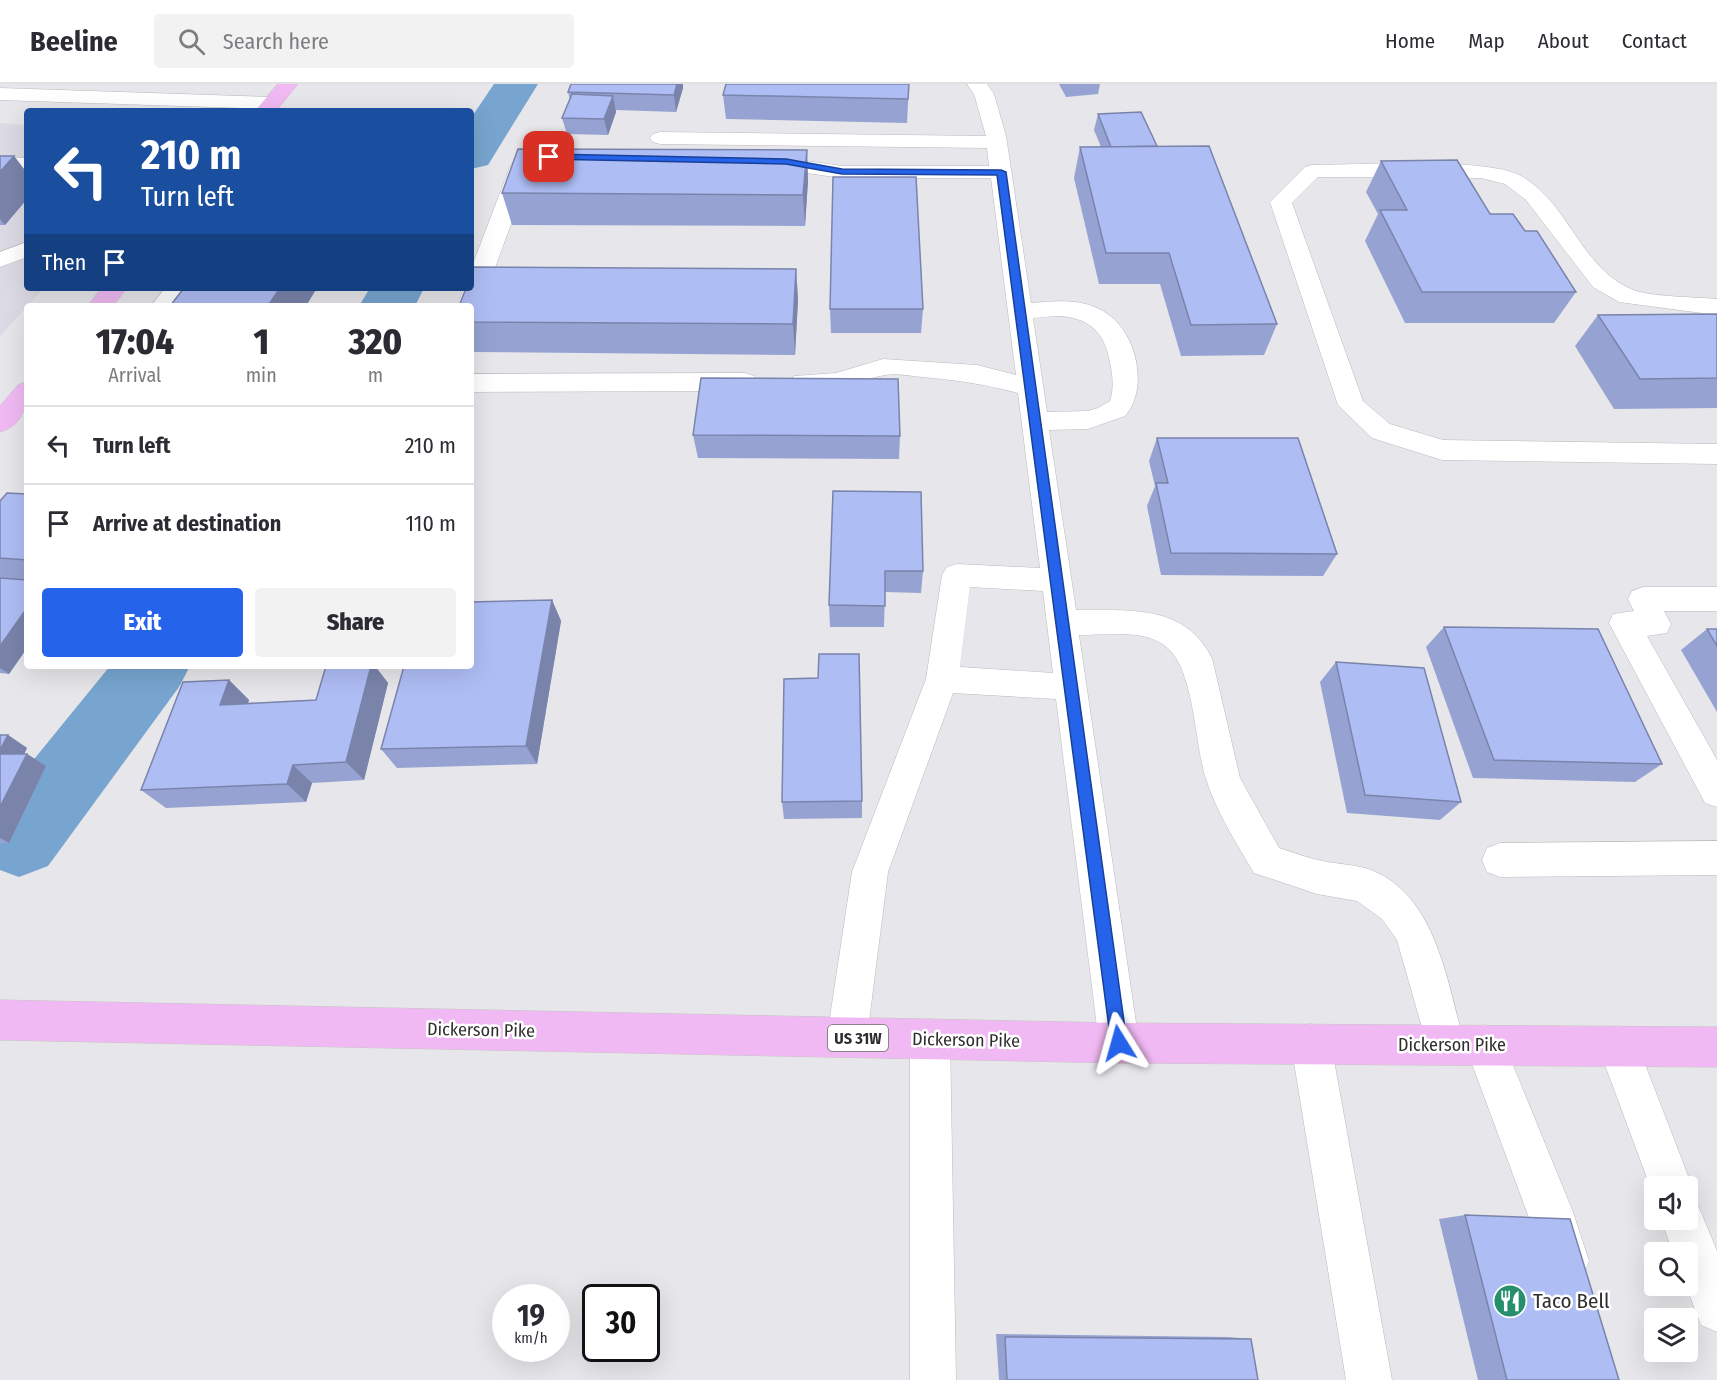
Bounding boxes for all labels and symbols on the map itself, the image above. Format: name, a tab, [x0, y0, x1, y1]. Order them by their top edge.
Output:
pin	[523, 131, 574, 182]
position arrow	[1087, 1011, 1151, 1075]
street label: Dickerson Pike	[427, 1018, 535, 1042]
road number: US 31W	[828, 1025, 888, 1051]
street label: Dickerson Pike	[912, 1028, 1020, 1052]
street label: Dickerson Pike	[1398, 1034, 1506, 1056]
restaurant icon: Taco Bell	[1492, 1283, 1528, 1319]
speed limit sign: 30	[582, 1284, 660, 1362]
place label: Taco Bell	[1533, 1288, 1610, 1314]

